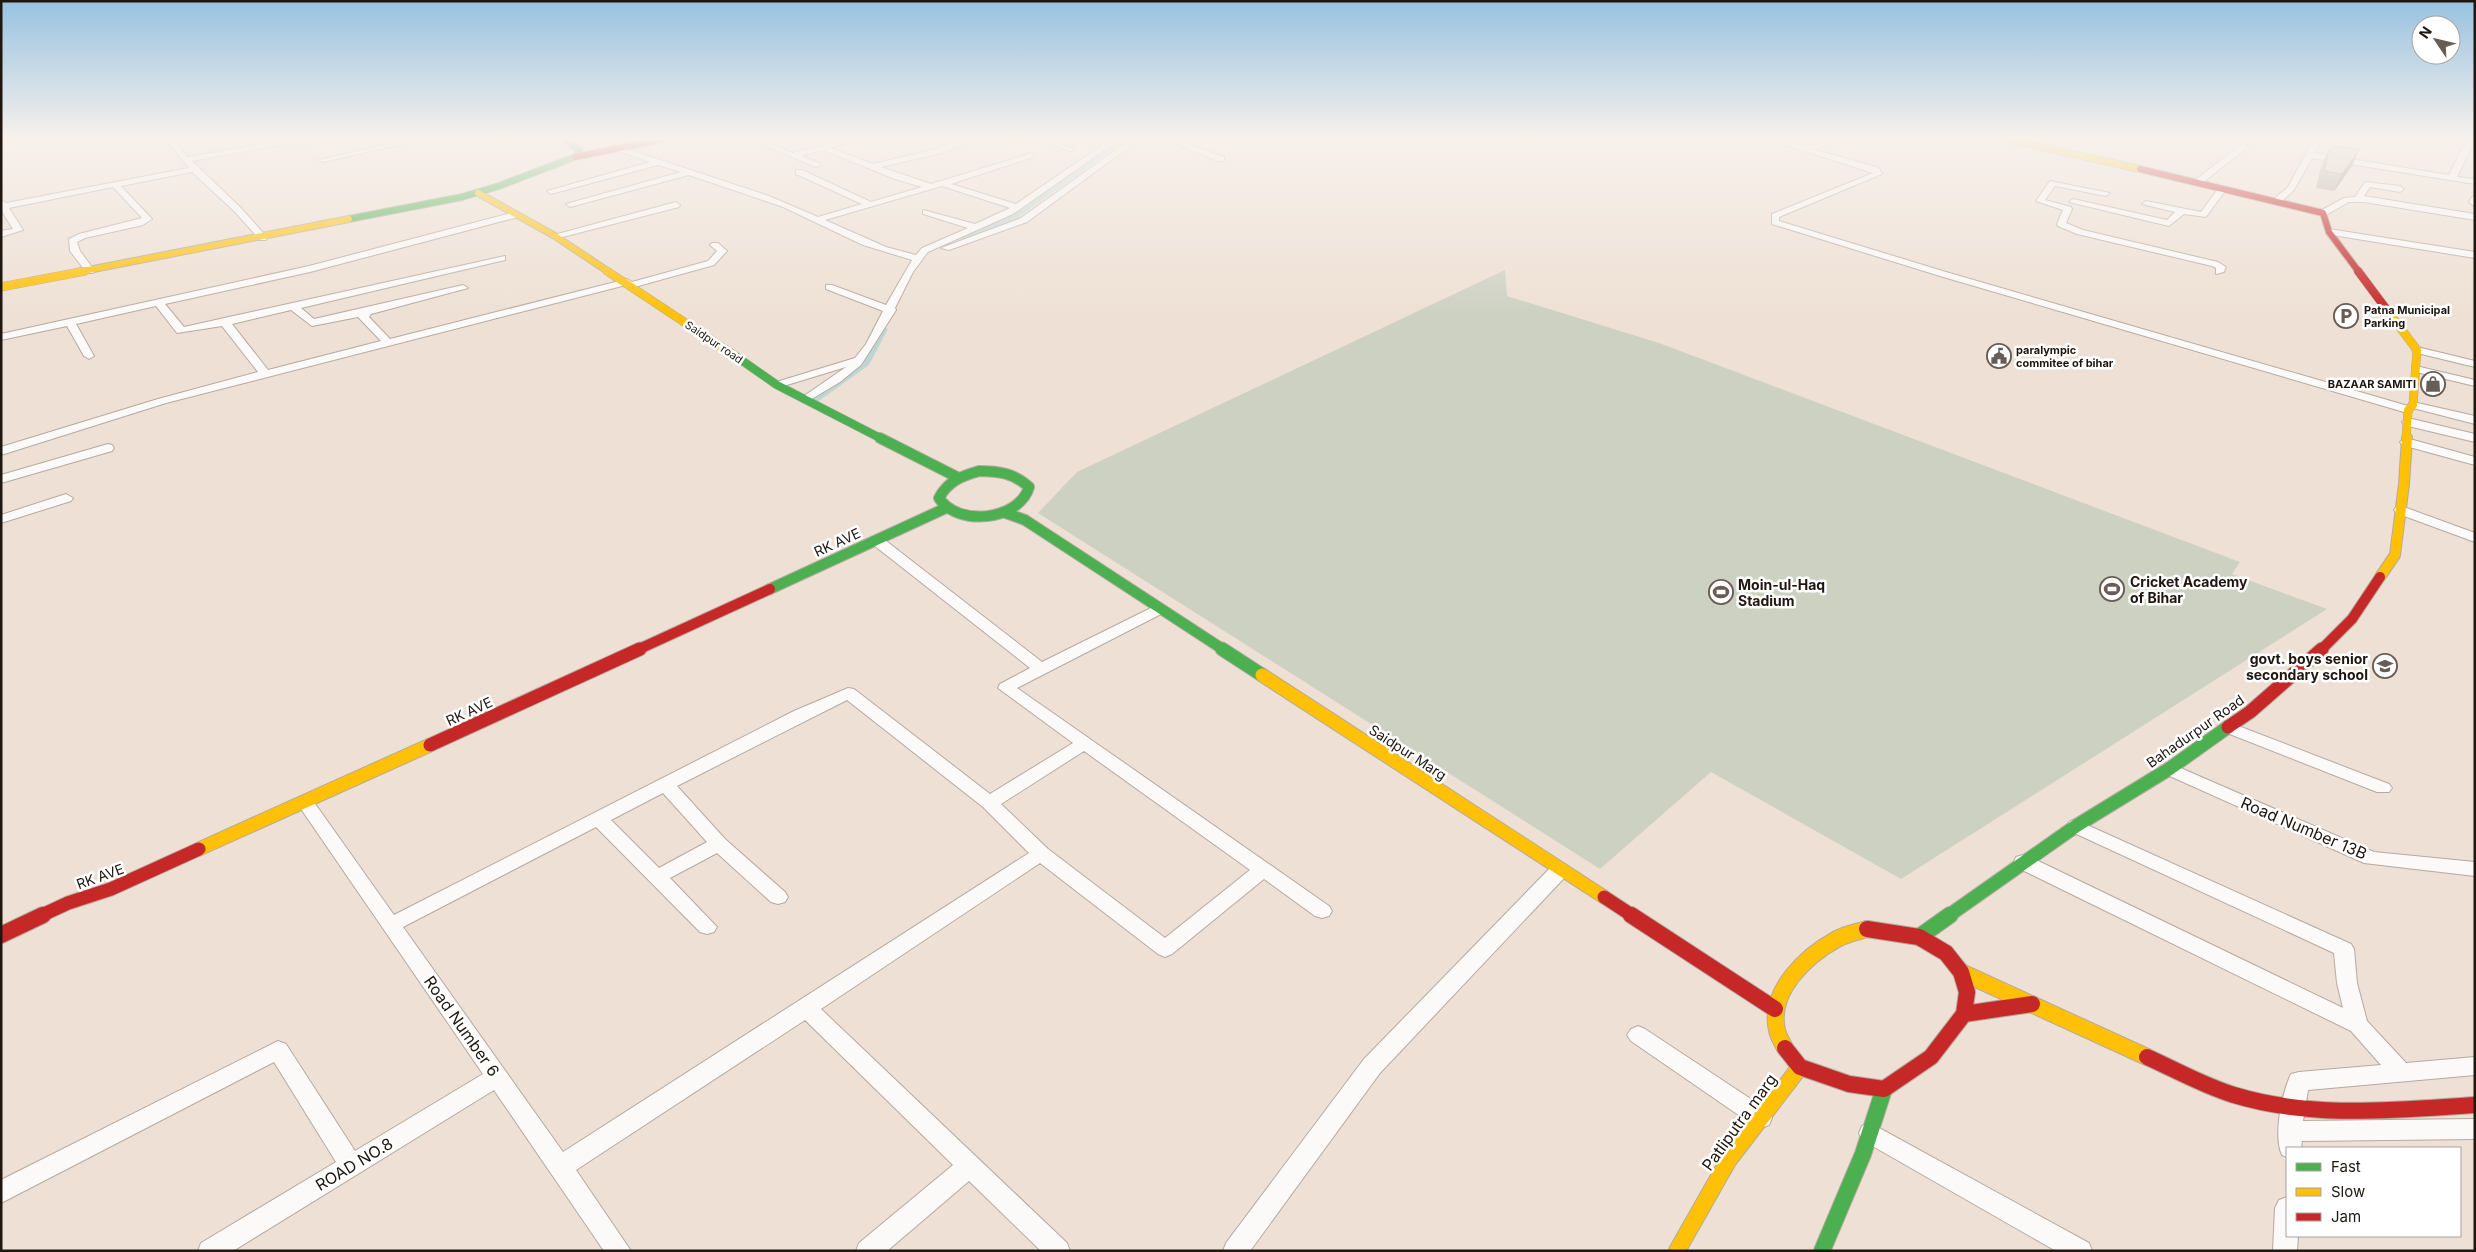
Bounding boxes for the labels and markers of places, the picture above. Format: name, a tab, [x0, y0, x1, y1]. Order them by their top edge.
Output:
parking icon: Patna Municipal Parking	[2333, 303, 2359, 329]
place label: Patna Municipal Parking	[2364, 303, 2450, 330]
public building icon: paralympic commitee of bihar	[1986, 343, 2012, 369]
place label: paralympic commitee of bihar	[2016, 343, 2114, 370]
shop icon: BAZAAR SAMITI	[2420, 371, 2446, 397]
place label: BAZAAR SAMITI	[2328, 377, 2416, 391]
place label: Cricket Academy of Bihar	[2130, 573, 2248, 606]
place label: Moin-ul-Haq Stadium	[1738, 576, 1825, 609]
sports icon: Cricket Academy of Bihar	[2099, 576, 2125, 602]
sports icon: Moin-ul-Haq Stadium	[1708, 579, 1734, 605]
place label: govt. boys senior secondary school	[2246, 650, 2368, 683]
school or university icon: govt. boys senior secondary school	[2372, 653, 2398, 679]

